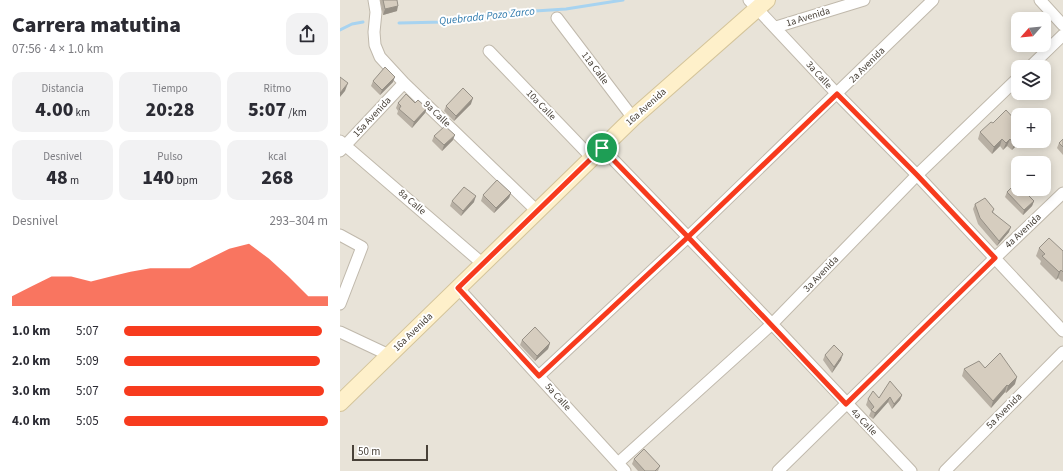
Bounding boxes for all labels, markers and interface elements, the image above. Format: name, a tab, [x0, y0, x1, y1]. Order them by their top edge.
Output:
water label: Quebrada Pozo Zarco	[438, 3, 536, 28]
street label: 1a Avenida	[784, 4, 832, 30]
text: Carrera matutina	[12, 9, 181, 41]
north arrow	[1011, 12, 1051, 52]
map controls	[1011, 12, 1051, 196]
button: share	[286, 13, 328, 55]
text: 07:56 · 4 × 1.0 km	[12, 40, 104, 58]
street label: 2a Avenida	[846, 44, 888, 86]
street label: 11a Calle	[578, 49, 612, 87]
street label: 3a Calle	[803, 58, 835, 92]
button: layers	[1011, 60, 1051, 100]
text: Distancia	[42, 81, 84, 96]
text: Tiempo	[152, 81, 188, 96]
text: Ritmo	[263, 81, 291, 96]
street label: 16a Avenida	[623, 85, 669, 129]
street label: 10a Calle	[523, 87, 559, 123]
street label: 15a Avenida	[350, 94, 394, 140]
text: 4.00	[35, 96, 73, 124]
text: 20:28	[146, 96, 194, 124]
text: 5:07	[248, 96, 286, 124]
street label: 9a Calle	[420, 98, 454, 130]
text: km	[73, 105, 90, 120]
text: /km	[286, 105, 307, 120]
button: +	[1011, 108, 1051, 148]
pin	[585, 131, 619, 165]
icon: arrive	[591, 137, 613, 159]
text: Desnivel	[43, 149, 82, 164]
text: Pulso	[157, 149, 183, 164]
text: kcal	[268, 149, 287, 164]
button: −	[1011, 156, 1051, 196]
text: 48	[46, 164, 68, 192]
text: 140	[142, 164, 174, 192]
text: 268	[261, 164, 293, 192]
text: m	[68, 173, 79, 188]
text: bpm	[174, 173, 198, 188]
street label: 8a Calle	[395, 186, 429, 218]
street label: 4a Avenida	[1002, 210, 1044, 252]
text: Desnivel	[12, 212, 58, 230]
text: 293–304 m	[270, 212, 328, 230]
street label: 3a Avenida	[800, 253, 842, 295]
street label: 16a Avenida	[390, 309, 436, 355]
text: 1.0 km	[12, 322, 51, 340]
text: 5:07	[76, 322, 99, 340]
text: 2.0 km	[12, 352, 51, 370]
text: 5:09	[76, 352, 99, 370]
street label: 5a Calle	[542, 380, 574, 414]
text: 3.0 km	[12, 382, 51, 400]
text: 5:07	[76, 382, 99, 400]
street label: 5a Avenida	[983, 390, 1025, 432]
street label: 4a Calle	[848, 405, 880, 439]
text: 4.0 km	[12, 412, 51, 430]
text: 5:05	[76, 412, 99, 430]
scale bar	[352, 443, 428, 462]
text: 50 m	[358, 444, 380, 459]

